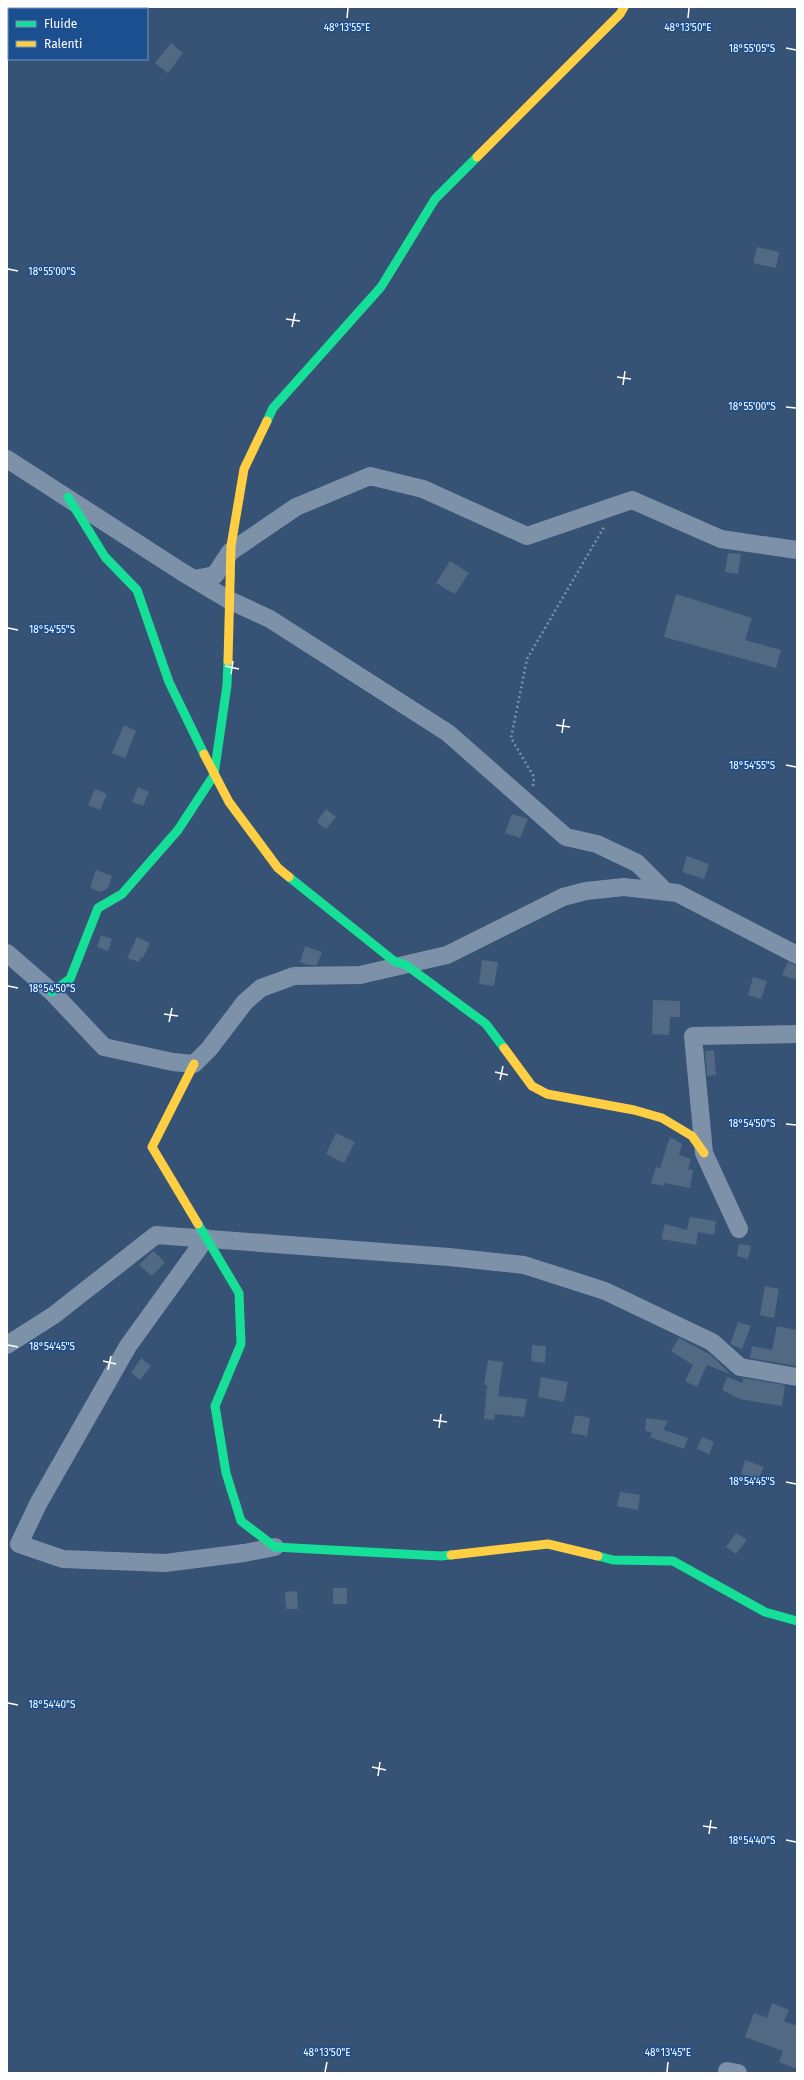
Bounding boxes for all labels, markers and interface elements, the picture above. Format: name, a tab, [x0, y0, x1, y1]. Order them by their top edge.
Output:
legend	[8, 8, 148, 60]
text: Fluide	[44, 17, 77, 31]
text: 48°13'55"E	[324, 22, 370, 34]
text: 48°13'50"E	[664, 22, 712, 34]
text: Ralenti	[44, 37, 82, 51]
text: 18°55'05"S	[729, 43, 776, 55]
text: 18°55'00"S	[28, 266, 76, 278]
text: 18°55'00"S	[728, 401, 776, 413]
text: 18°54'55"S	[29, 624, 76, 636]
text: 18°54'55"S	[729, 760, 776, 772]
text: 18°54'50"S	[28, 983, 76, 995]
text: 18°54'50"S	[728, 1118, 776, 1130]
text: 18°54'45"S	[29, 1341, 76, 1353]
text: 18°54'45"S	[729, 1476, 776, 1488]
text: 18°54'40"S	[29, 1699, 76, 1711]
text: 18°54'40"S	[729, 1835, 776, 1847]
text: 48°13'50"E	[303, 2047, 351, 2059]
text: 48°13'45"E	[645, 2047, 691, 2059]

